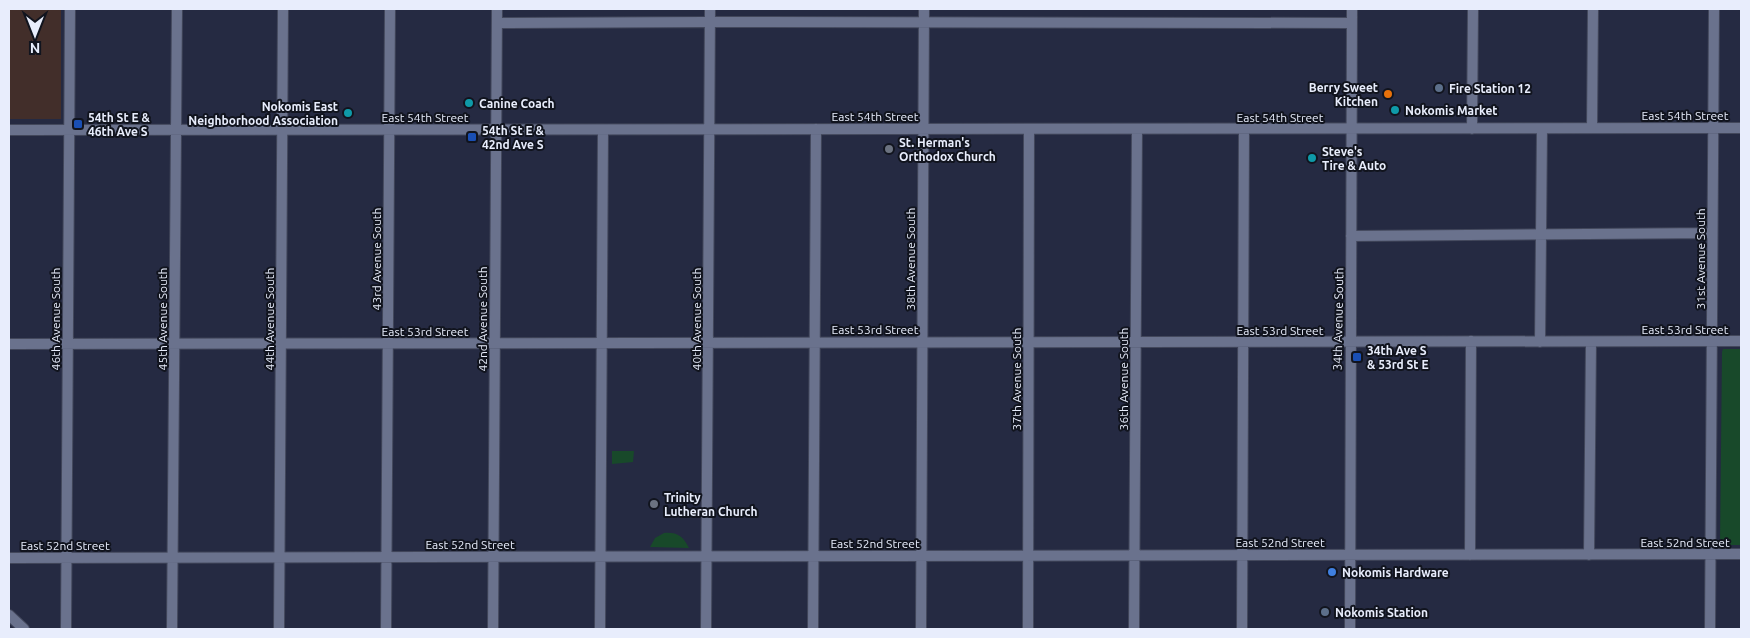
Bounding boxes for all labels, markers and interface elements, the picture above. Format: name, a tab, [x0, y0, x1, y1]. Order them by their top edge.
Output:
north arrow	[10, 10, 60, 60]
text: N	[30, 40, 40, 56]
place label: Berry Sweet Kitchen	[1309, 81, 1378, 108]
marker: Fire Station 12	[1433, 82, 1445, 94]
place label: Fire Station 12	[1449, 82, 1531, 95]
marker: Berry Sweet Kitchen	[1382, 88, 1394, 100]
marker: Canine Coach	[463, 97, 475, 109]
place label: Canine Coach	[479, 97, 555, 110]
place label: Nokomis East Neighborhood Association	[188, 100, 338, 127]
marker: Nokomis Market	[1389, 104, 1401, 116]
place label: Nokomis Market	[1405, 104, 1498, 117]
marker: Nokomis East Neighborhood Association	[342, 107, 354, 119]
street label: East 54th Street	[1642, 109, 1729, 122]
street label: East 54th Street	[832, 110, 919, 123]
place label: 54th St E & 46th Ave S	[88, 111, 150, 138]
street label: East 54th Street	[382, 111, 469, 124]
street label: East 54th Street	[1237, 111, 1324, 124]
marker: 54th St E & 46th Ave S	[72, 118, 84, 130]
place label: 54th St E & 42nd Ave S	[482, 124, 544, 151]
marker: 54th St E & 42nd Ave S	[466, 131, 478, 143]
place label: St. Herman's Orthodox Church	[899, 136, 996, 163]
marker: St. Herman's Orthodox Church	[883, 143, 895, 155]
place label: Steve's Tire & Auto	[1322, 145, 1386, 172]
marker: Steve's Tire & Auto	[1306, 152, 1318, 164]
street label: 43rd Avenue South	[370, 208, 383, 310]
street label: 38th Avenue South	[904, 208, 917, 310]
street label: 31st Avenue South	[1694, 208, 1707, 310]
street label: 42nd Avenue South	[476, 266, 489, 372]
street label: 46th Avenue South	[49, 268, 62, 370]
street label: 45th Avenue South	[156, 268, 169, 370]
street label: 44th Avenue South	[263, 268, 276, 370]
street label: 40th Avenue South	[690, 268, 703, 370]
street label: 34th Avenue South	[1331, 268, 1345, 370]
street label: East 53rd Street	[832, 323, 919, 336]
street label: East 53rd Street	[1642, 323, 1729, 336]
street label: East 53rd Street	[1237, 324, 1324, 337]
street label: East 53rd Street	[382, 325, 469, 338]
street label: 37th Avenue South	[1010, 328, 1023, 430]
street label: 36th Avenue South	[1117, 328, 1130, 430]
place label: 34th Ave S & 53rd St E	[1367, 344, 1429, 371]
marker: 34th Ave S & 53rd St E	[1351, 351, 1363, 363]
place label: Trinity Lutheran Church	[664, 491, 757, 518]
marker: Trinity Lutheran Church	[648, 498, 660, 510]
street label: East 52nd Street	[1235, 536, 1325, 549]
street label: East 52nd Street	[1640, 536, 1730, 549]
street label: East 52nd Street	[830, 537, 920, 550]
street label: East 52nd Street	[425, 538, 515, 551]
street label: East 52nd Street	[20, 539, 110, 552]
marker: Nokomis Hardware	[1326, 566, 1338, 578]
place label: Nokomis Hardware	[1342, 566, 1449, 579]
marker: Nokomis Station	[1319, 606, 1331, 618]
place label: Nokomis Station	[1335, 606, 1428, 619]

